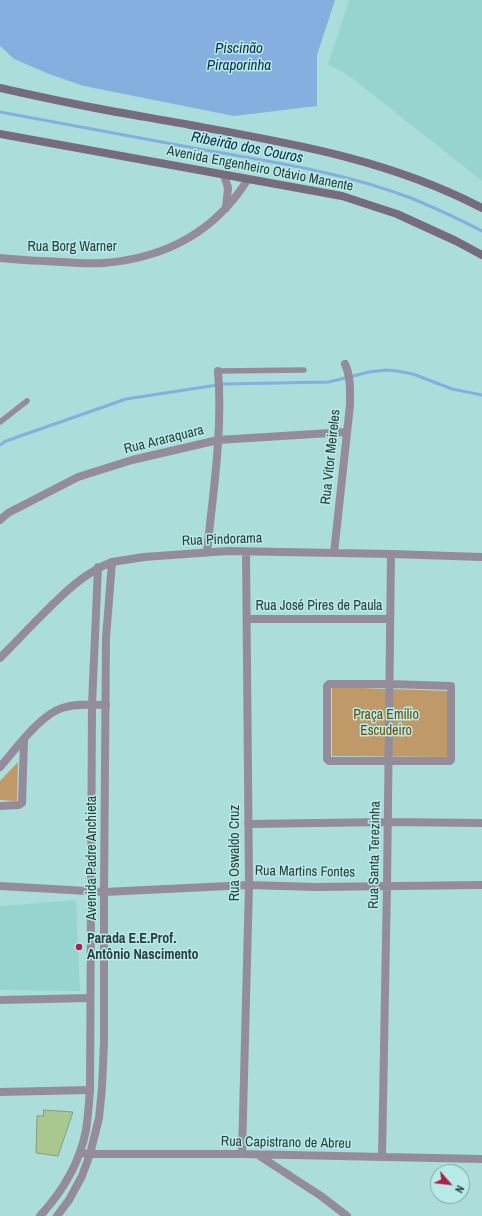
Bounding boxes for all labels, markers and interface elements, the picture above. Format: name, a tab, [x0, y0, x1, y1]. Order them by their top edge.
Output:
water label: Piscinão Piraporinha	[207, 40, 271, 75]
water label: Ribeirão dos Couros	[190, 128, 304, 168]
street label: Avenida Engenheiro Otávio Manente	[165, 143, 355, 195]
street label: Rua Borg Warner	[28, 239, 116, 255]
street label: Rua Vitor Meireles	[318, 409, 344, 505]
street label: Rua Araraquara	[122, 422, 206, 458]
street label: Rua Pindorama	[182, 530, 262, 550]
street label: Rua José Pires de Paula	[256, 598, 382, 614]
park label: Praça Emílio Escudeiro	[353, 707, 419, 740]
street label: Avenida Padre Anchieta	[84, 796, 100, 920]
street label: Rua Santa Terezinha	[366, 801, 384, 909]
street label: Rua Oswaldo Cruz	[227, 805, 243, 901]
street label: Rua Martins Fontes	[255, 863, 355, 881]
place label: Parada E.E.Prof. Antônio Nascimento	[87, 931, 199, 964]
marker: Parada E.E.Prof. Antônio Nascimento	[74, 942, 84, 952]
street label: Rua Capistrano de Abreu	[221, 1133, 351, 1153]
north arrow	[430, 1164, 470, 1204]
text: N	[452, 1183, 467, 1195]

